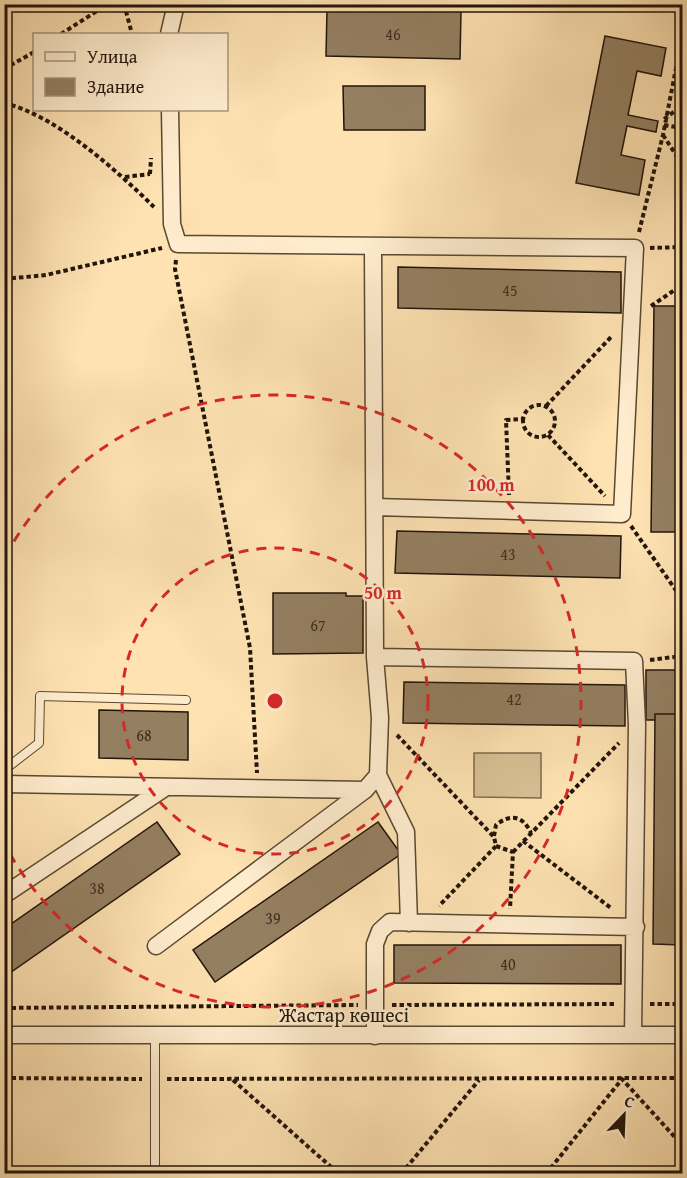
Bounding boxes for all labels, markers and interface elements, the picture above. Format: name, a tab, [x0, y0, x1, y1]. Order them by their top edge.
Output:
house number: 46	[385, 22, 401, 46]
legend	[33, 33, 228, 111]
text: Улица	[87, 43, 138, 70]
text: Здание	[87, 73, 144, 100]
house number: 45	[502, 278, 518, 302]
text: 100 m	[467, 471, 515, 498]
house number: 43	[500, 542, 516, 566]
text: 50 m	[364, 579, 403, 606]
house number: 67	[310, 613, 326, 637]
house number: 42	[506, 687, 522, 711]
centre of rings	[265, 691, 285, 711]
house number: 68	[136, 723, 152, 747]
house number: 38	[89, 876, 105, 900]
house number: 39	[265, 906, 281, 930]
house number: 40	[500, 952, 516, 976]
street label: Жастар көшесі	[278, 1000, 409, 1029]
north arrow	[594, 1085, 654, 1145]
text: С	[621, 1088, 639, 1114]

